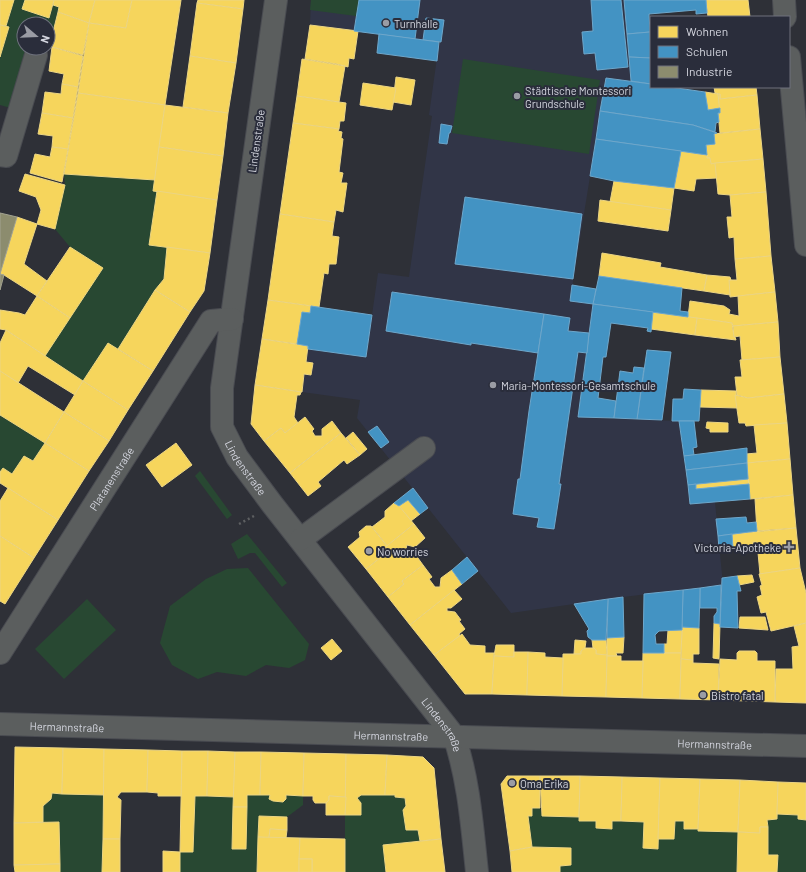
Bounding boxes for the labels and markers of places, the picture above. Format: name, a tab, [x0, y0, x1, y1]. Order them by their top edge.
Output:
place label: Turnhalle	[394, 17, 438, 30]
marker: Turnhalle	[381, 18, 391, 28]
place label: Städtische Montessori Grundschule	[525, 84, 632, 110]
marker: Städtische Montessori Grundschule	[512, 91, 522, 101]
place label: Maria-Montessori-Gesamtschule	[501, 379, 656, 392]
marker: Maria-Montessori-Gesamtschule	[488, 380, 498, 390]
place label: Victoria-Apotheke	[694, 541, 781, 554]
marker: Victoria-Apotheke	[784, 542, 794, 552]
place label: No worries	[377, 545, 428, 558]
marker: No worries	[364, 546, 374, 556]
place label: Bistro fatal	[711, 689, 764, 702]
marker: Bistro fatal	[698, 690, 708, 700]
place label: Oma Erika	[520, 777, 568, 790]
marker: Oma Erika	[507, 778, 517, 788]

